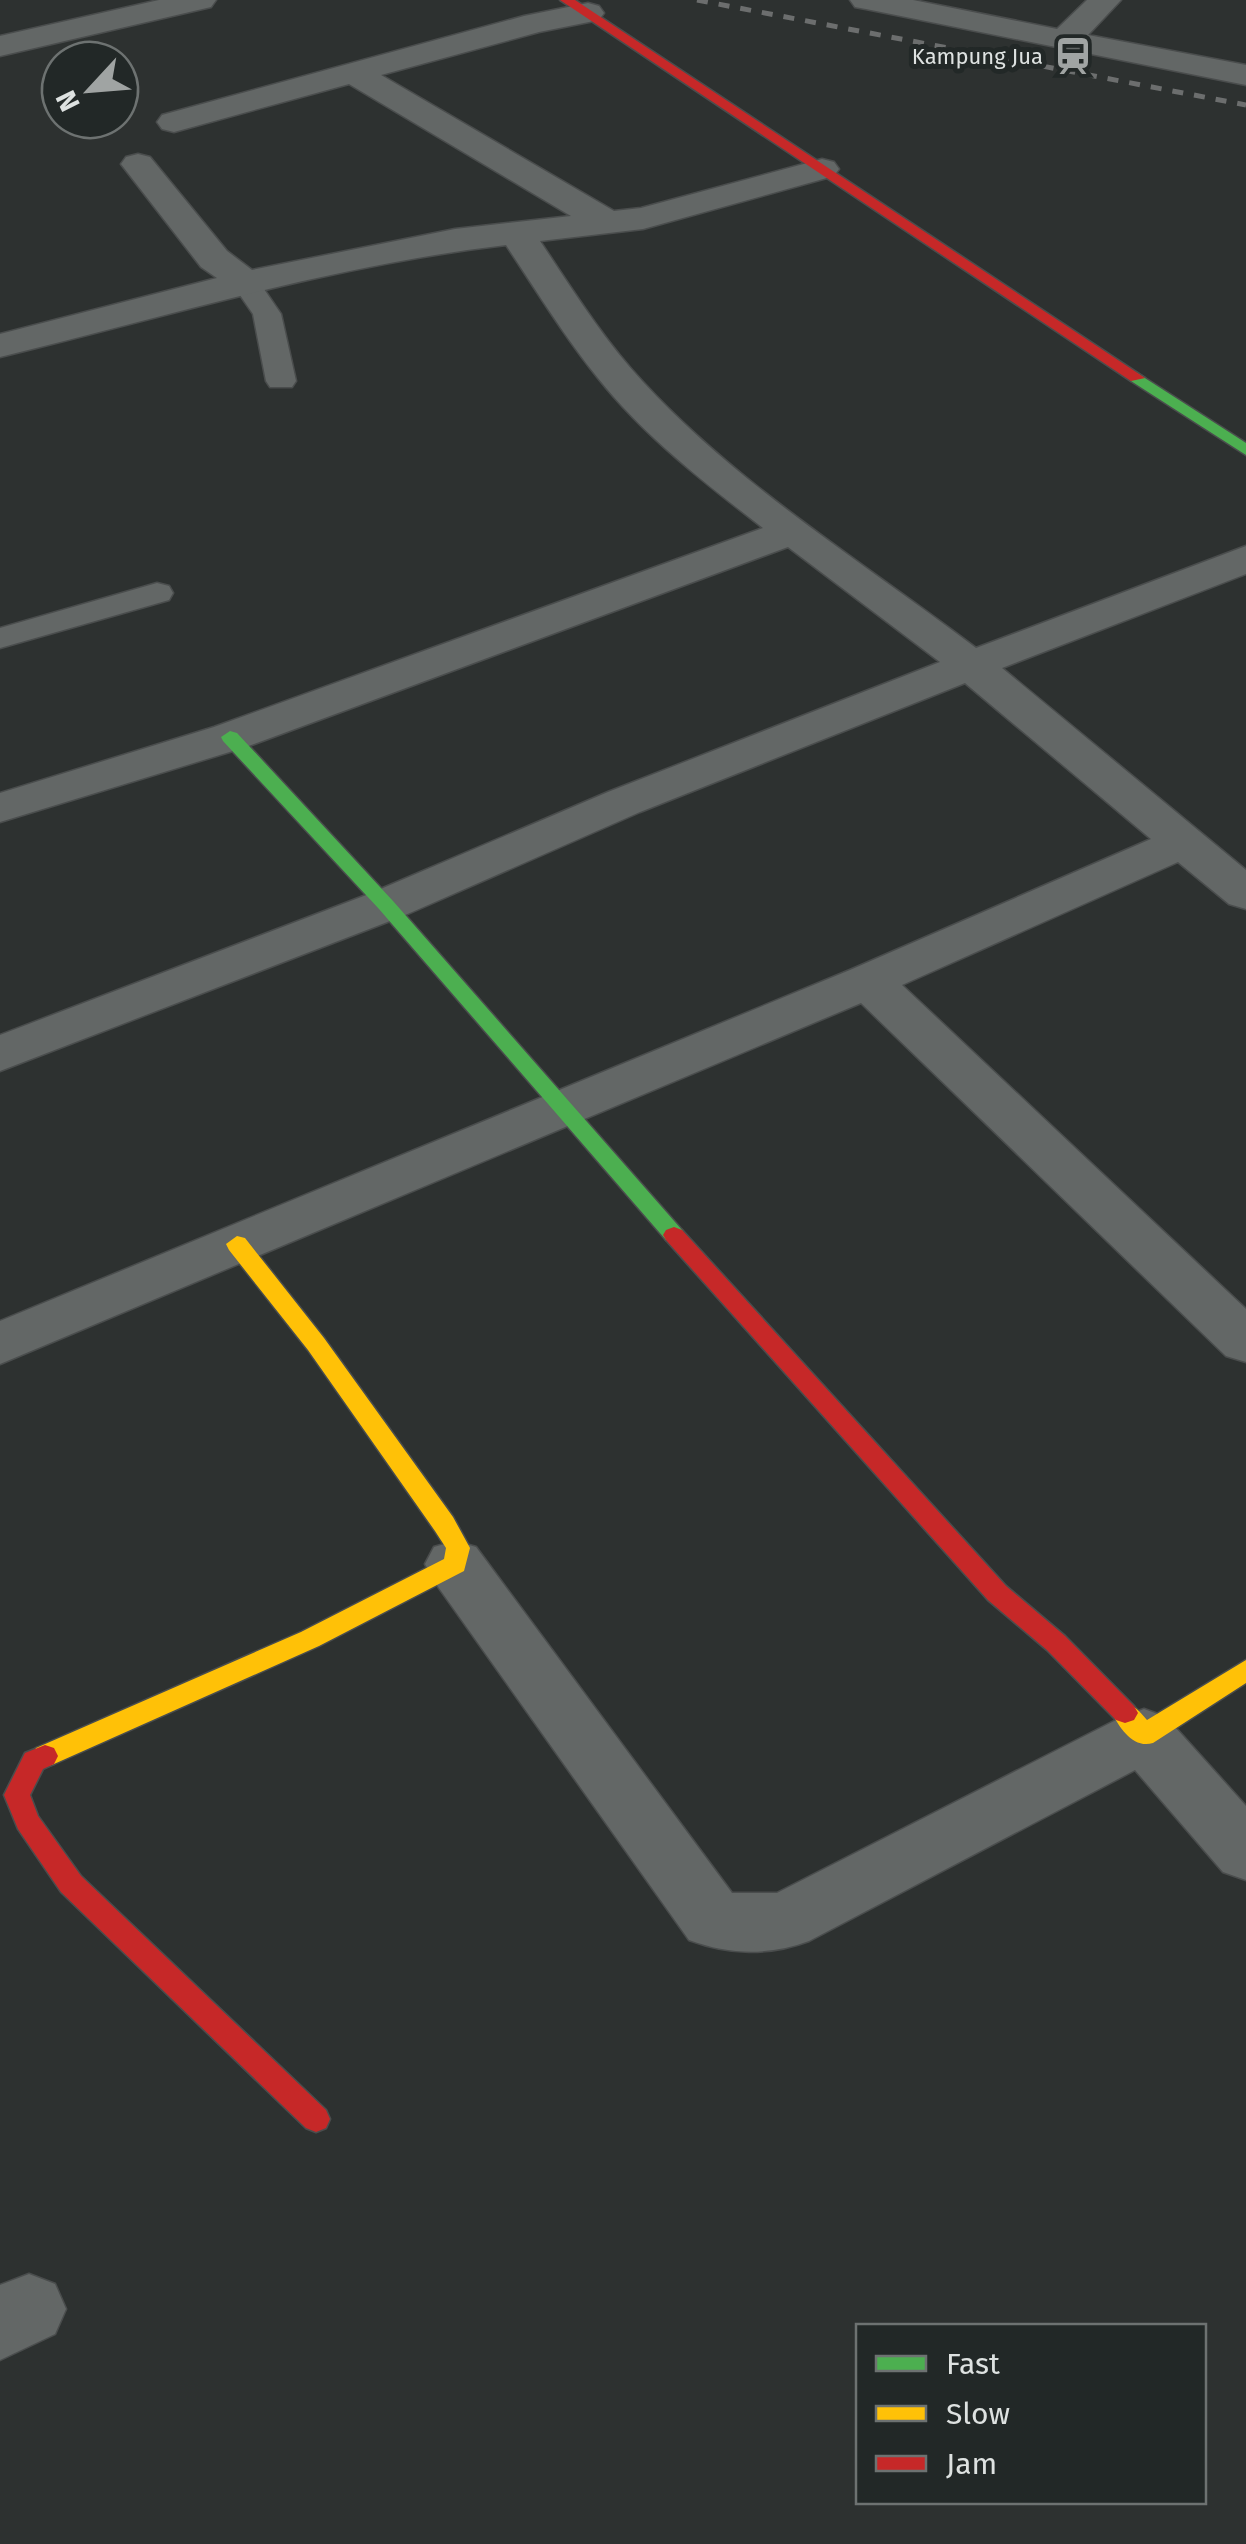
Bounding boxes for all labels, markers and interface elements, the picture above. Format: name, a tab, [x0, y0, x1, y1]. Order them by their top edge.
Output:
station icon: Kampung Jua	[1052, 35, 1094, 77]
north arrow	[40, 40, 140, 140]
place label: Kampung Jua	[912, 43, 1043, 70]
text: N	[49, 85, 87, 116]
legend	[856, 2324, 1206, 2504]
text: Fast	[946, 2346, 1000, 2382]
text: Slow	[946, 2396, 1010, 2432]
text: Jam	[946, 2446, 997, 2482]

